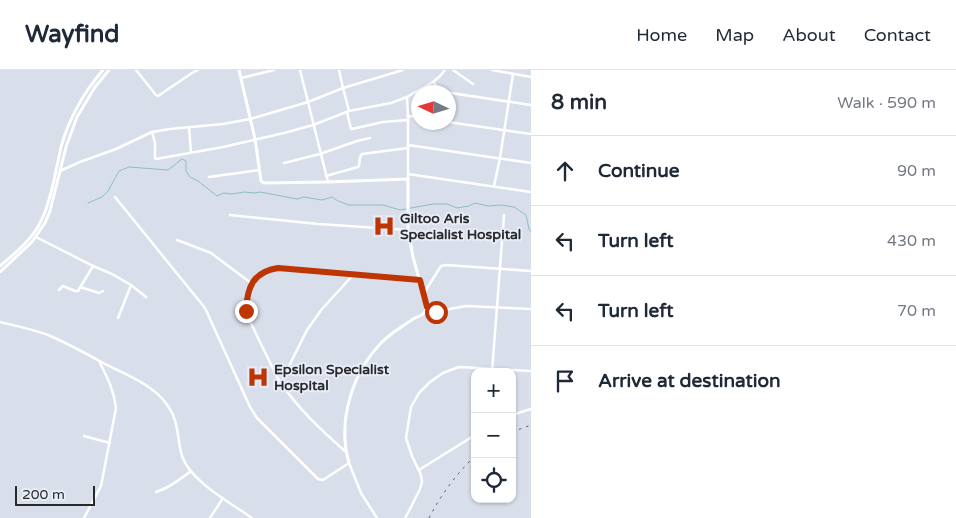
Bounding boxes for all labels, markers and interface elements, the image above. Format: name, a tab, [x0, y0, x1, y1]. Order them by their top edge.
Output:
text: Wayfind	[25, 20, 120, 49]
text: Home	[636, 24, 687, 46]
text: Map	[715, 24, 754, 46]
text: About	[782, 24, 836, 46]
text: Contact	[864, 24, 931, 46]
north arrow	[411, 85, 456, 130]
text: 8 min	[551, 90, 607, 115]
text: Walk · 590 m	[837, 93, 936, 113]
icon: ahead	[551, 157, 579, 185]
text: Continue	[598, 160, 680, 182]
text: 90 m	[897, 161, 936, 181]
place label: Giltoo Aris Specialist Hospital	[400, 210, 521, 243]
hospital icon: Giltoo Aris Specialist Hospital	[371, 213, 397, 239]
icon: left	[551, 227, 579, 255]
text: Turn left	[598, 230, 674, 252]
text: 430 m	[887, 231, 936, 251]
icon: left	[551, 297, 579, 325]
route end	[235, 300, 258, 323]
text: Turn left	[598, 300, 674, 322]
route start	[425, 301, 448, 324]
text: 70 m	[897, 301, 936, 321]
place label: Epsilon Specialist Hospital	[274, 361, 390, 394]
hospital icon: Epsilon Specialist Hospital	[245, 364, 271, 390]
icon: arrive	[551, 367, 579, 395]
map controls	[471, 368, 516, 503]
button: +	[471, 368, 516, 413]
text: Arrive at destination	[598, 370, 781, 392]
button: −	[471, 413, 516, 458]
button: locate	[471, 458, 516, 503]
scale bar	[15, 483, 95, 506]
text: 200 m	[22, 486, 65, 503]

